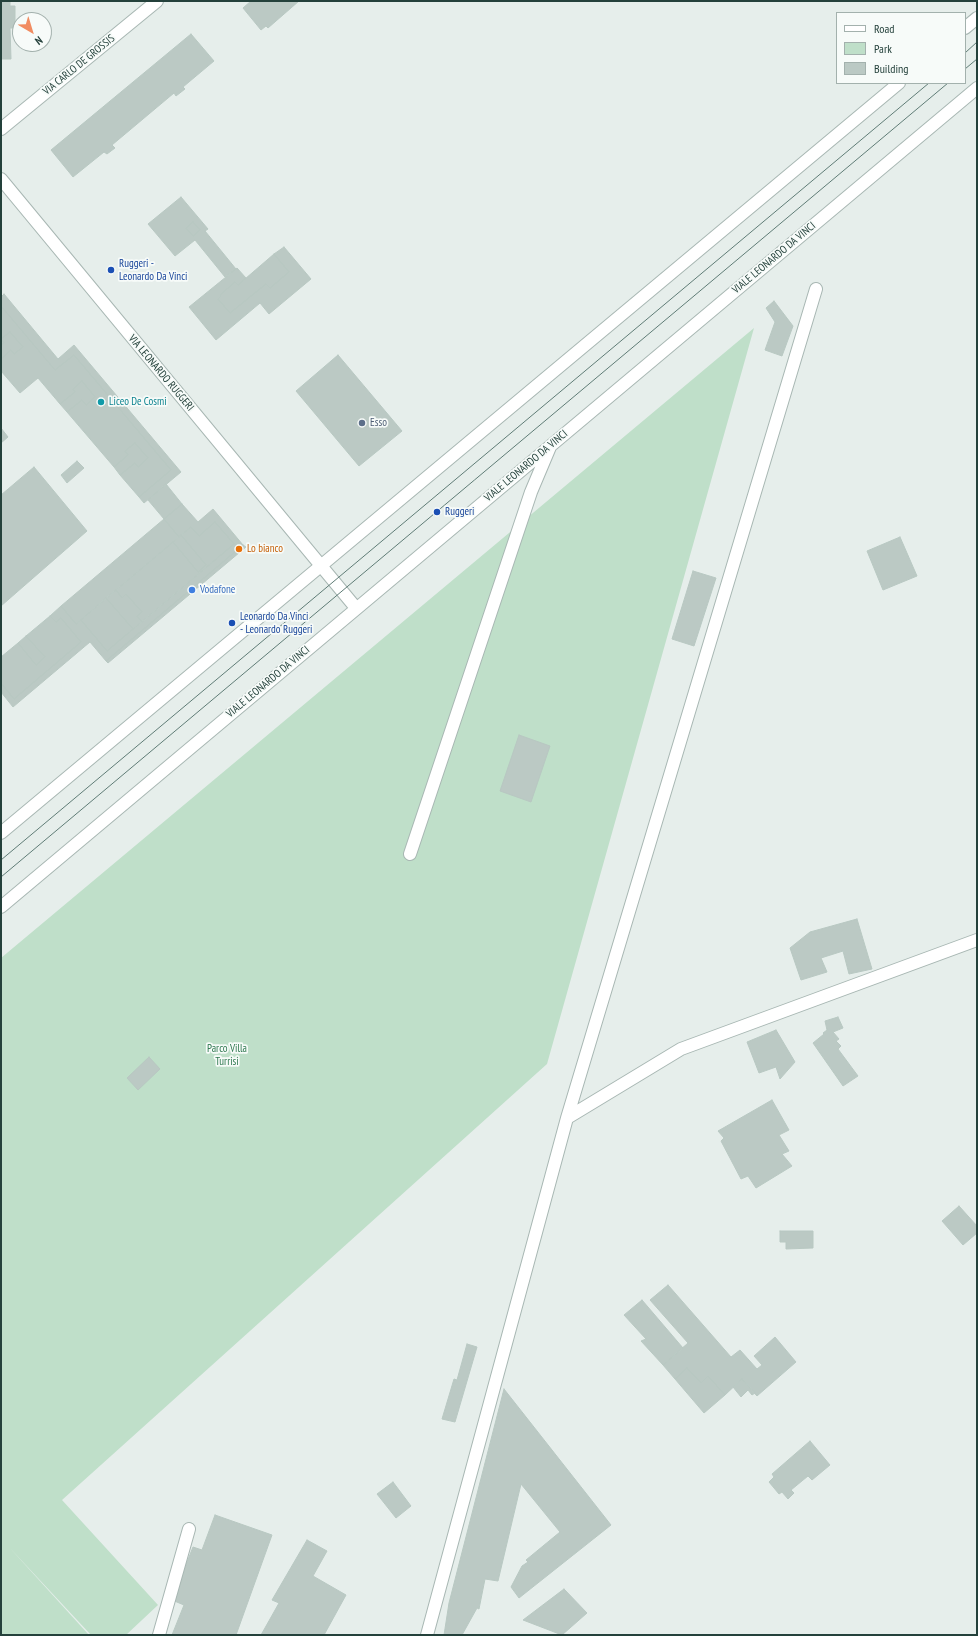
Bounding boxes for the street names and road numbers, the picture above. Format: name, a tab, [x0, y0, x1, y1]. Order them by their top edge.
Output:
street label: VIA CARLO DE GROSSIS	[40, 32, 118, 98]
street label: VIALE LEONARDO DA VINCI	[730, 219, 818, 297]
street label: VIA LEONARDO RUGGERI	[125, 332, 197, 414]
street label: VIALE LEONARDO DA VINCI	[482, 427, 570, 505]
street label: VIALE LEONARDO DA VINCI	[224, 643, 312, 721]

